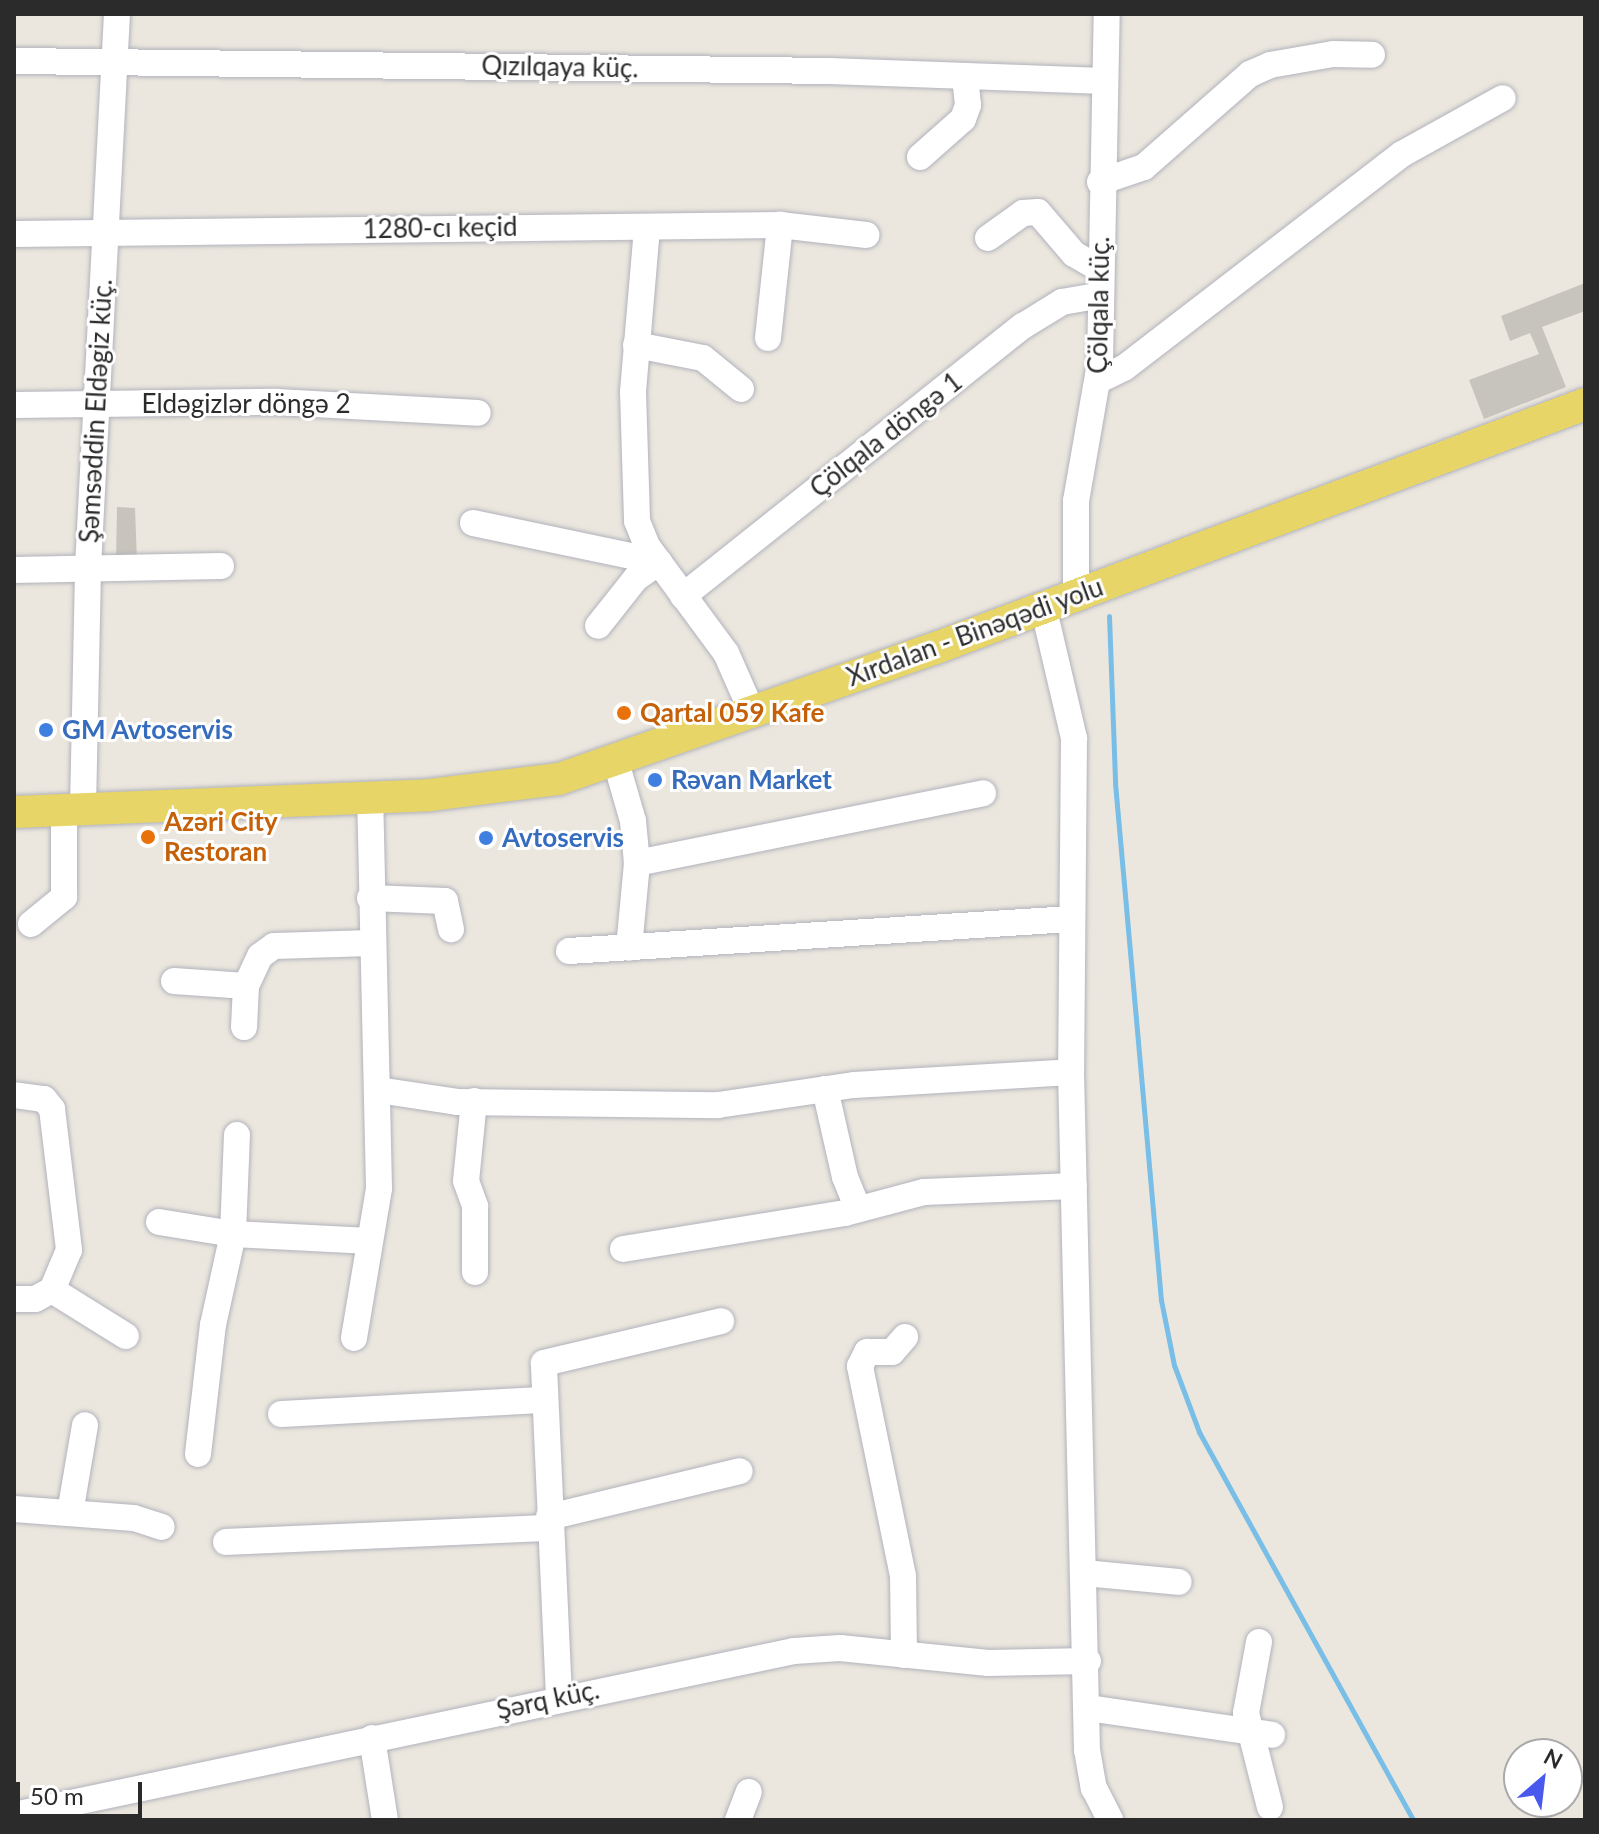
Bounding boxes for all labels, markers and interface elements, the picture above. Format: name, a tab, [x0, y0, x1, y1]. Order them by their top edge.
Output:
street label: Qızılqaya küç.	[481, 50, 639, 84]
street label: 1280-cı keçid	[362, 211, 518, 245]
street label: Çölqala küç.	[1082, 236, 1116, 374]
street label: Şəmsəddin Eldəgiz küç.	[74, 278, 118, 544]
street label: Çölqala döngə 1	[804, 366, 968, 504]
street label: Eldəgizlər döngə 2	[141, 388, 351, 420]
street label: Xırdalan - Binəqədi yolu	[842, 571, 1108, 693]
place label: Qartal 059 Kafe	[640, 697, 824, 729]
marker: Qartal 059 Kafe	[615, 704, 633, 722]
place label: GM Avtoservis	[62, 714, 234, 746]
marker: GM Avtoservis	[37, 721, 55, 739]
place label: Rəvan Market	[671, 764, 832, 796]
marker: Rəvan Market	[646, 771, 664, 789]
place label: Azəri City Restoran	[164, 806, 278, 868]
place label: Avtoservis	[502, 822, 624, 854]
marker: Azəri City Restoran	[139, 828, 157, 846]
marker: Avtoservis	[477, 829, 495, 847]
street label: Şərq küç.	[494, 1674, 602, 1726]
north arrow	[1503, 1738, 1583, 1818]
text: N	[1540, 1742, 1567, 1774]
scale bar	[20, 1766, 146, 1816]
text: 50 m	[30, 1781, 84, 1810]

